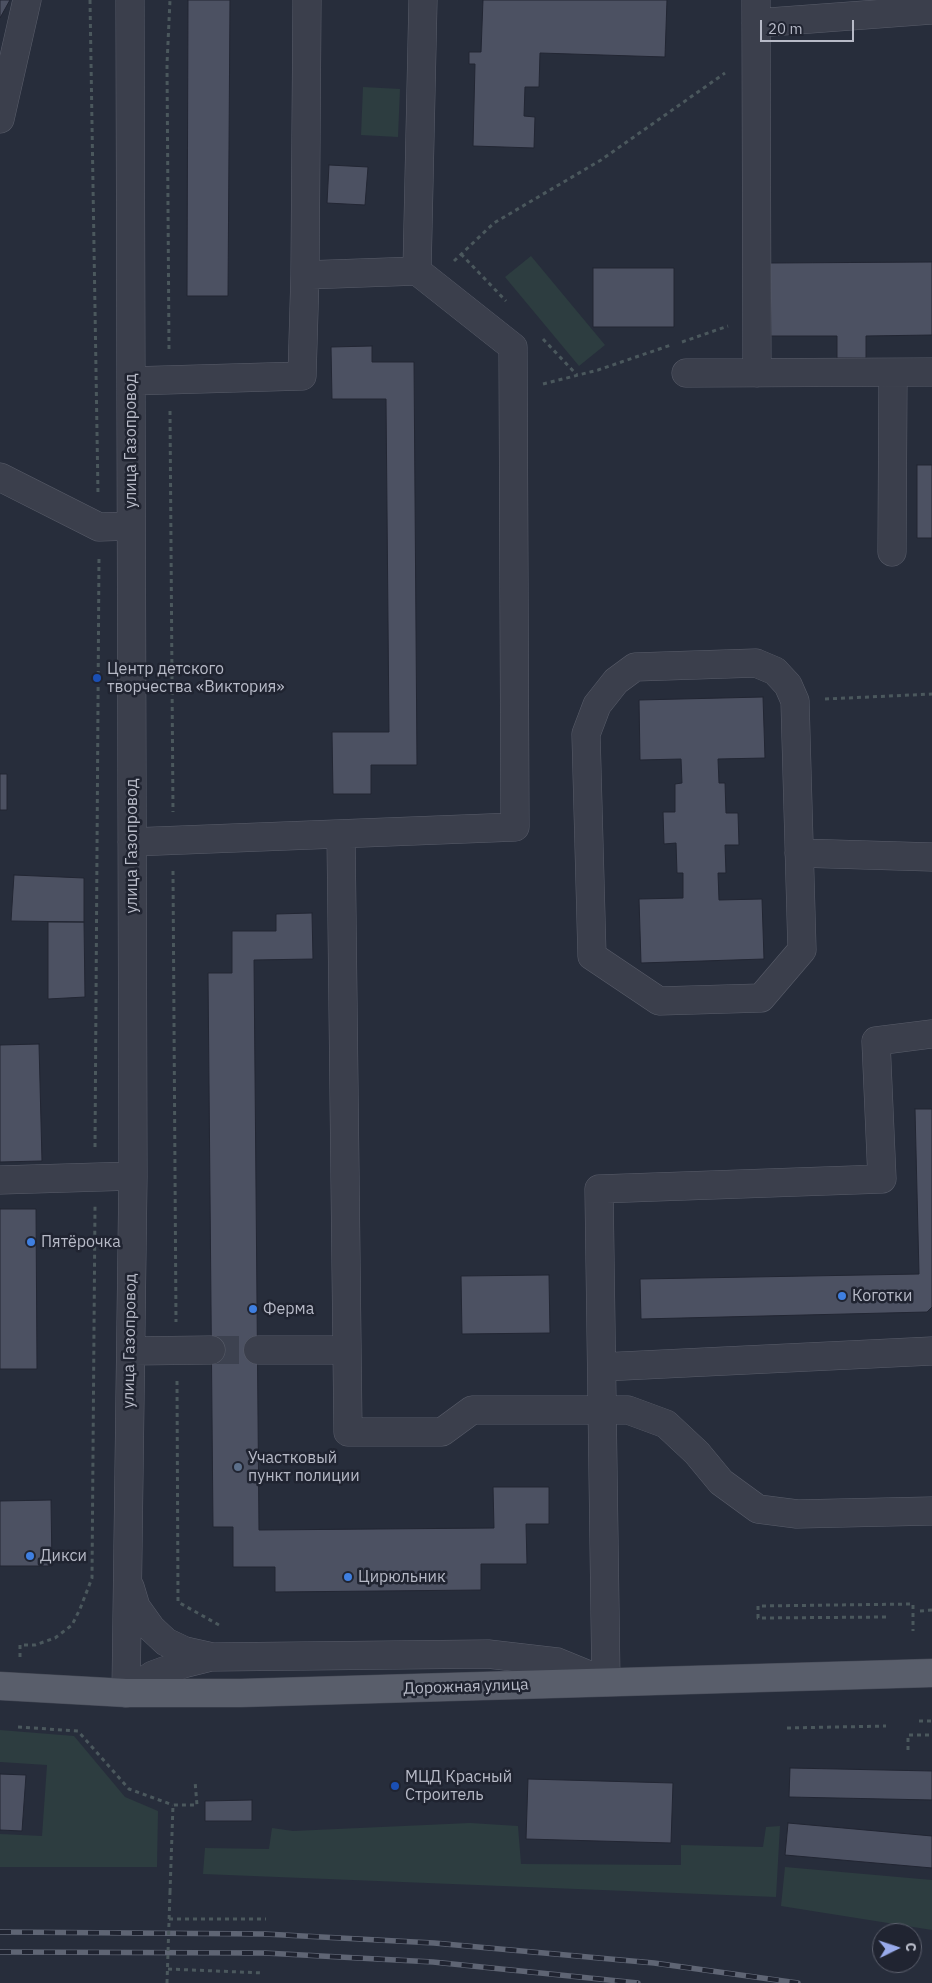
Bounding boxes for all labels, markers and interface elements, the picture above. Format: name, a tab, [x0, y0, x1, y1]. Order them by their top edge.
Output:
scale bar	[762, 10, 856, 42]
text: 20 m	[768, 19, 803, 38]
street label: улица Газопровод	[121, 373, 141, 509]
place label: Центр детского творчества «Виктория»	[107, 659, 285, 697]
marker: Центр детского творчества «Виктория»	[91, 672, 103, 684]
street label: улица Газопровод	[122, 778, 142, 914]
place label: Пятёрочка	[41, 1232, 121, 1252]
marker: Пятёрочка	[25, 1236, 37, 1248]
street label: улица Газопровод	[119, 1273, 141, 1409]
place label: Коготки	[852, 1286, 912, 1306]
marker: Коготки	[836, 1290, 848, 1302]
place label: Ферма	[263, 1299, 314, 1319]
marker: Ферма	[247, 1303, 259, 1315]
place label: Участковый пункт полиции	[248, 1448, 360, 1486]
marker: Участковый пункт полиции	[232, 1461, 244, 1473]
place label: Дикси	[40, 1546, 87, 1566]
marker: Дикси	[24, 1550, 36, 1562]
place label: Цирюльник	[358, 1567, 446, 1587]
marker: Цирюльник	[342, 1571, 354, 1583]
street label: Дорожная улица	[403, 1675, 529, 1699]
place label: МЦД Красный Строитель	[405, 1767, 512, 1805]
marker: МЦД Красный Строитель	[389, 1780, 401, 1792]
north arrow	[872, 1923, 922, 1973]
text: С	[902, 1942, 920, 1952]

